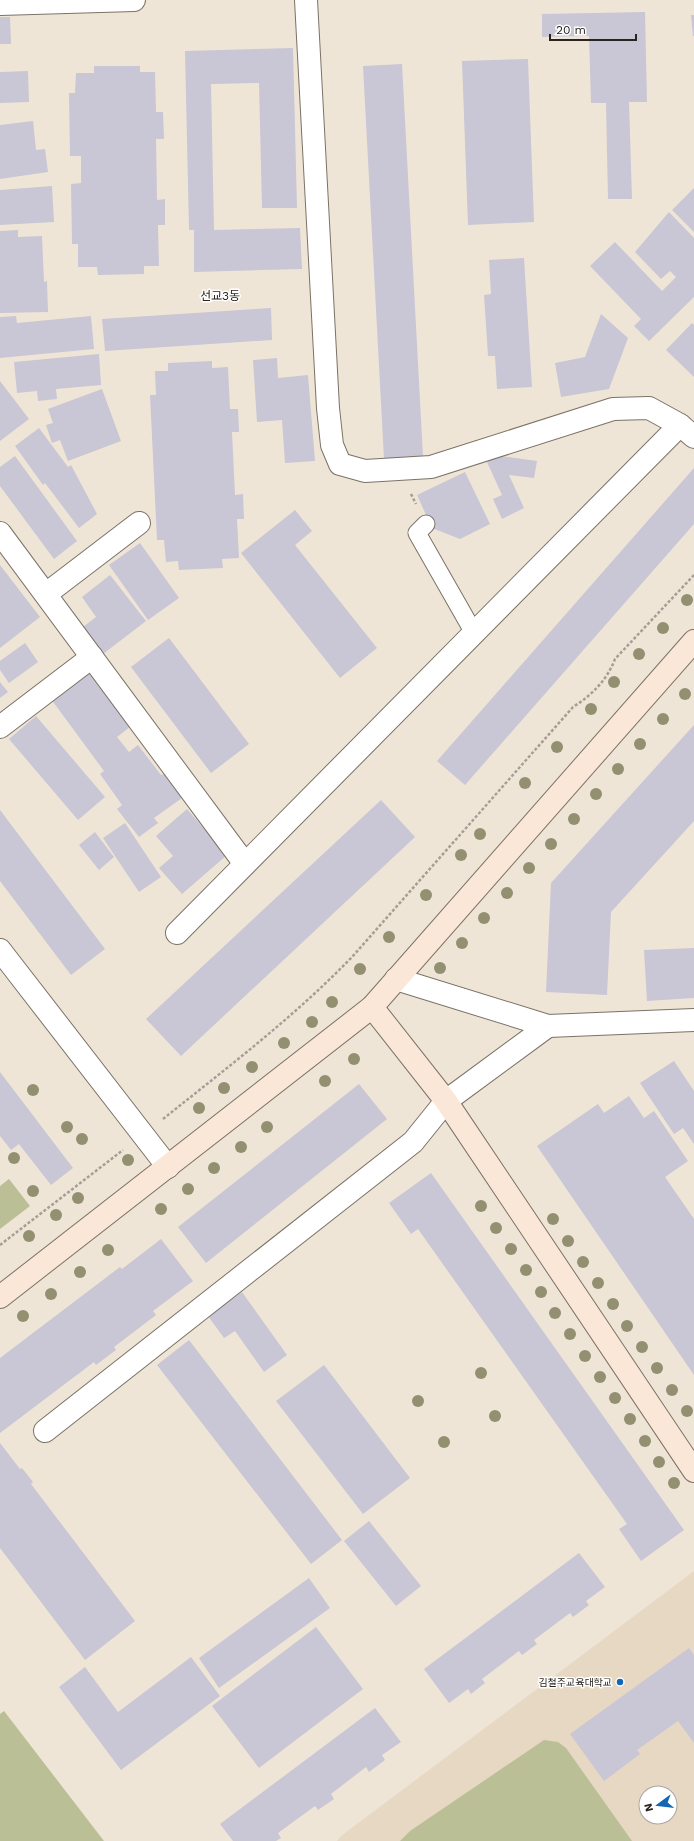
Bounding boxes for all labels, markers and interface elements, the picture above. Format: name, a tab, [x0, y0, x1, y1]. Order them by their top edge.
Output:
scale bar	[550, 16, 636, 42]
text: 20 m	[556, 23, 586, 37]
district label: 선교3동	[200, 289, 240, 303]
place label: 김철주교육대학교	[538, 1677, 612, 1688]
marker: 김철주교육대학교	[615, 1677, 625, 1687]
north arrow	[638, 1785, 678, 1825]
text: N	[641, 1802, 656, 1813]

